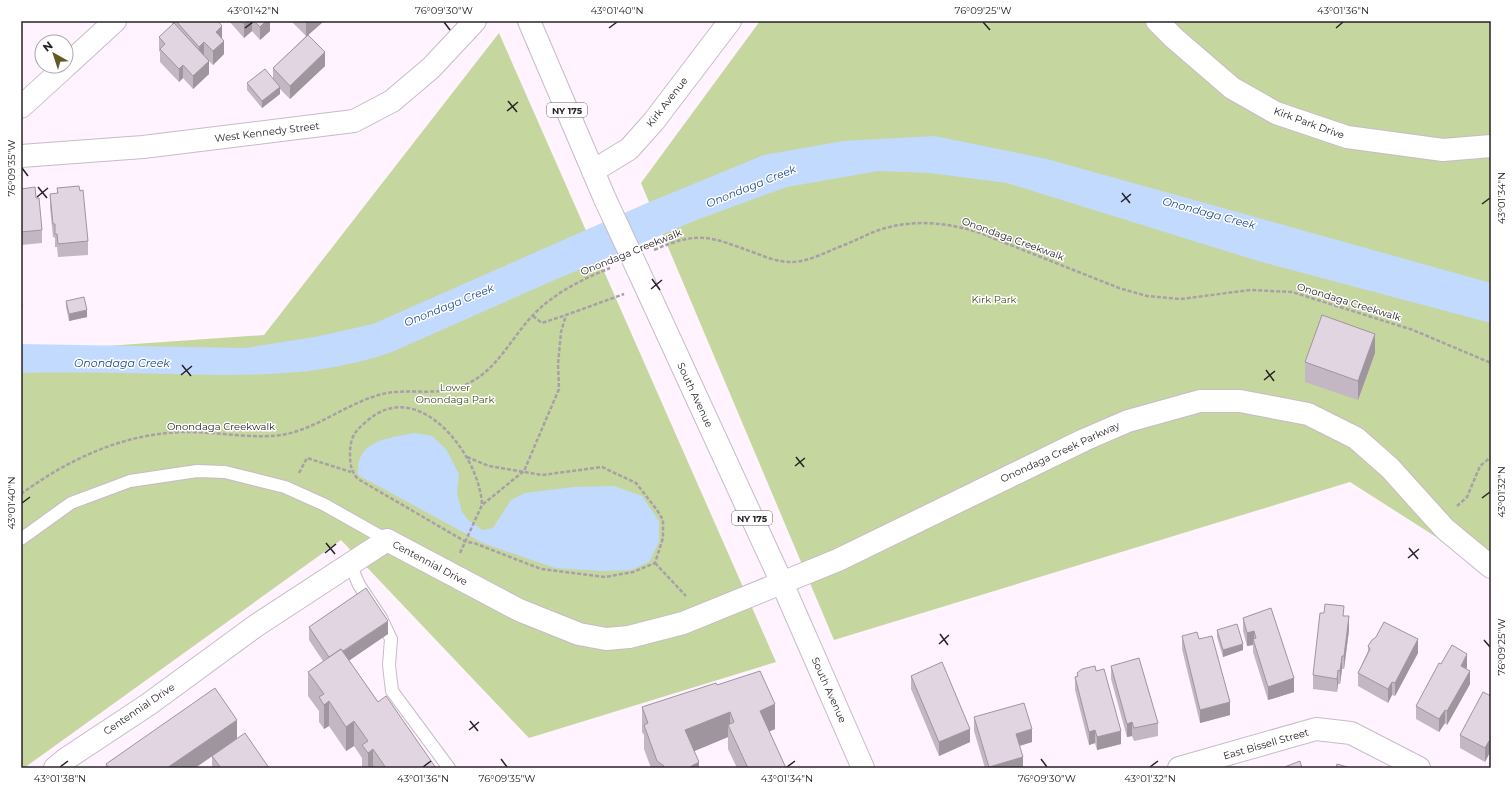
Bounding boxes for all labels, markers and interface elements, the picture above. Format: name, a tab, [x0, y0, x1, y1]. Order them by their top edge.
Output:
text: 43°01'42"N	[227, 4, 279, 17]
text: 76°09'30"W	[415, 4, 473, 17]
text: 43°01'40"N	[590, 4, 644, 17]
text: 76°09'25"W	[954, 4, 1012, 17]
text: 43°01'36"N	[1317, 4, 1369, 17]
north arrow	[34, 34, 74, 74]
text: N	[40, 38, 56, 54]
street label: Kirk Avenue	[643, 74, 691, 130]
road number: NY 175	[547, 103, 587, 117]
street label: Kirk Park Drive	[1272, 104, 1346, 142]
street label: West Kennedy Street	[214, 119, 320, 145]
text: 76°09'35"W	[5, 140, 18, 196]
water label: Onondaga Creek	[704, 161, 798, 210]
text: 43°01'34"N	[1495, 172, 1508, 224]
water label: Onondaga Creek	[1161, 194, 1258, 232]
street label: Onondaga Creekwalk	[960, 214, 1066, 264]
street label: Onondaga Creekwalk	[578, 226, 684, 278]
water label: Onondaga Creek	[402, 280, 496, 329]
street label: Onondaga Creekwalk	[1295, 280, 1403, 324]
park label: Kirk Park	[971, 293, 1017, 306]
water label: Onondaga Creek	[74, 356, 170, 370]
street label: South Avenue	[674, 360, 716, 430]
park label: Lower Onondaga Park	[415, 381, 495, 406]
street label: Onondaga Creek Parkway	[998, 418, 1122, 485]
street label: Onondaga Creekwalk	[167, 420, 275, 433]
text: 43°01'32"N	[1495, 466, 1508, 518]
text: 43°01'40"N	[5, 476, 18, 530]
road number: NY 175	[732, 511, 772, 525]
street label: Centennial Drive	[390, 538, 470, 588]
text: 76°09'25"W	[1495, 618, 1508, 676]
street label: South Avenue	[809, 655, 849, 725]
street label: Centennial Drive	[101, 680, 177, 738]
street label: East Bissell Street	[1222, 726, 1310, 762]
text: 43°01'38"N	[34, 772, 86, 785]
text: 43°01'36"N	[397, 772, 449, 785]
text: 76°09'35"W	[479, 772, 535, 785]
text: 43°01'34"N	[761, 772, 813, 785]
text: 76°09'30"W	[1018, 772, 1076, 785]
text: 43°01'32"N	[1124, 772, 1176, 785]

